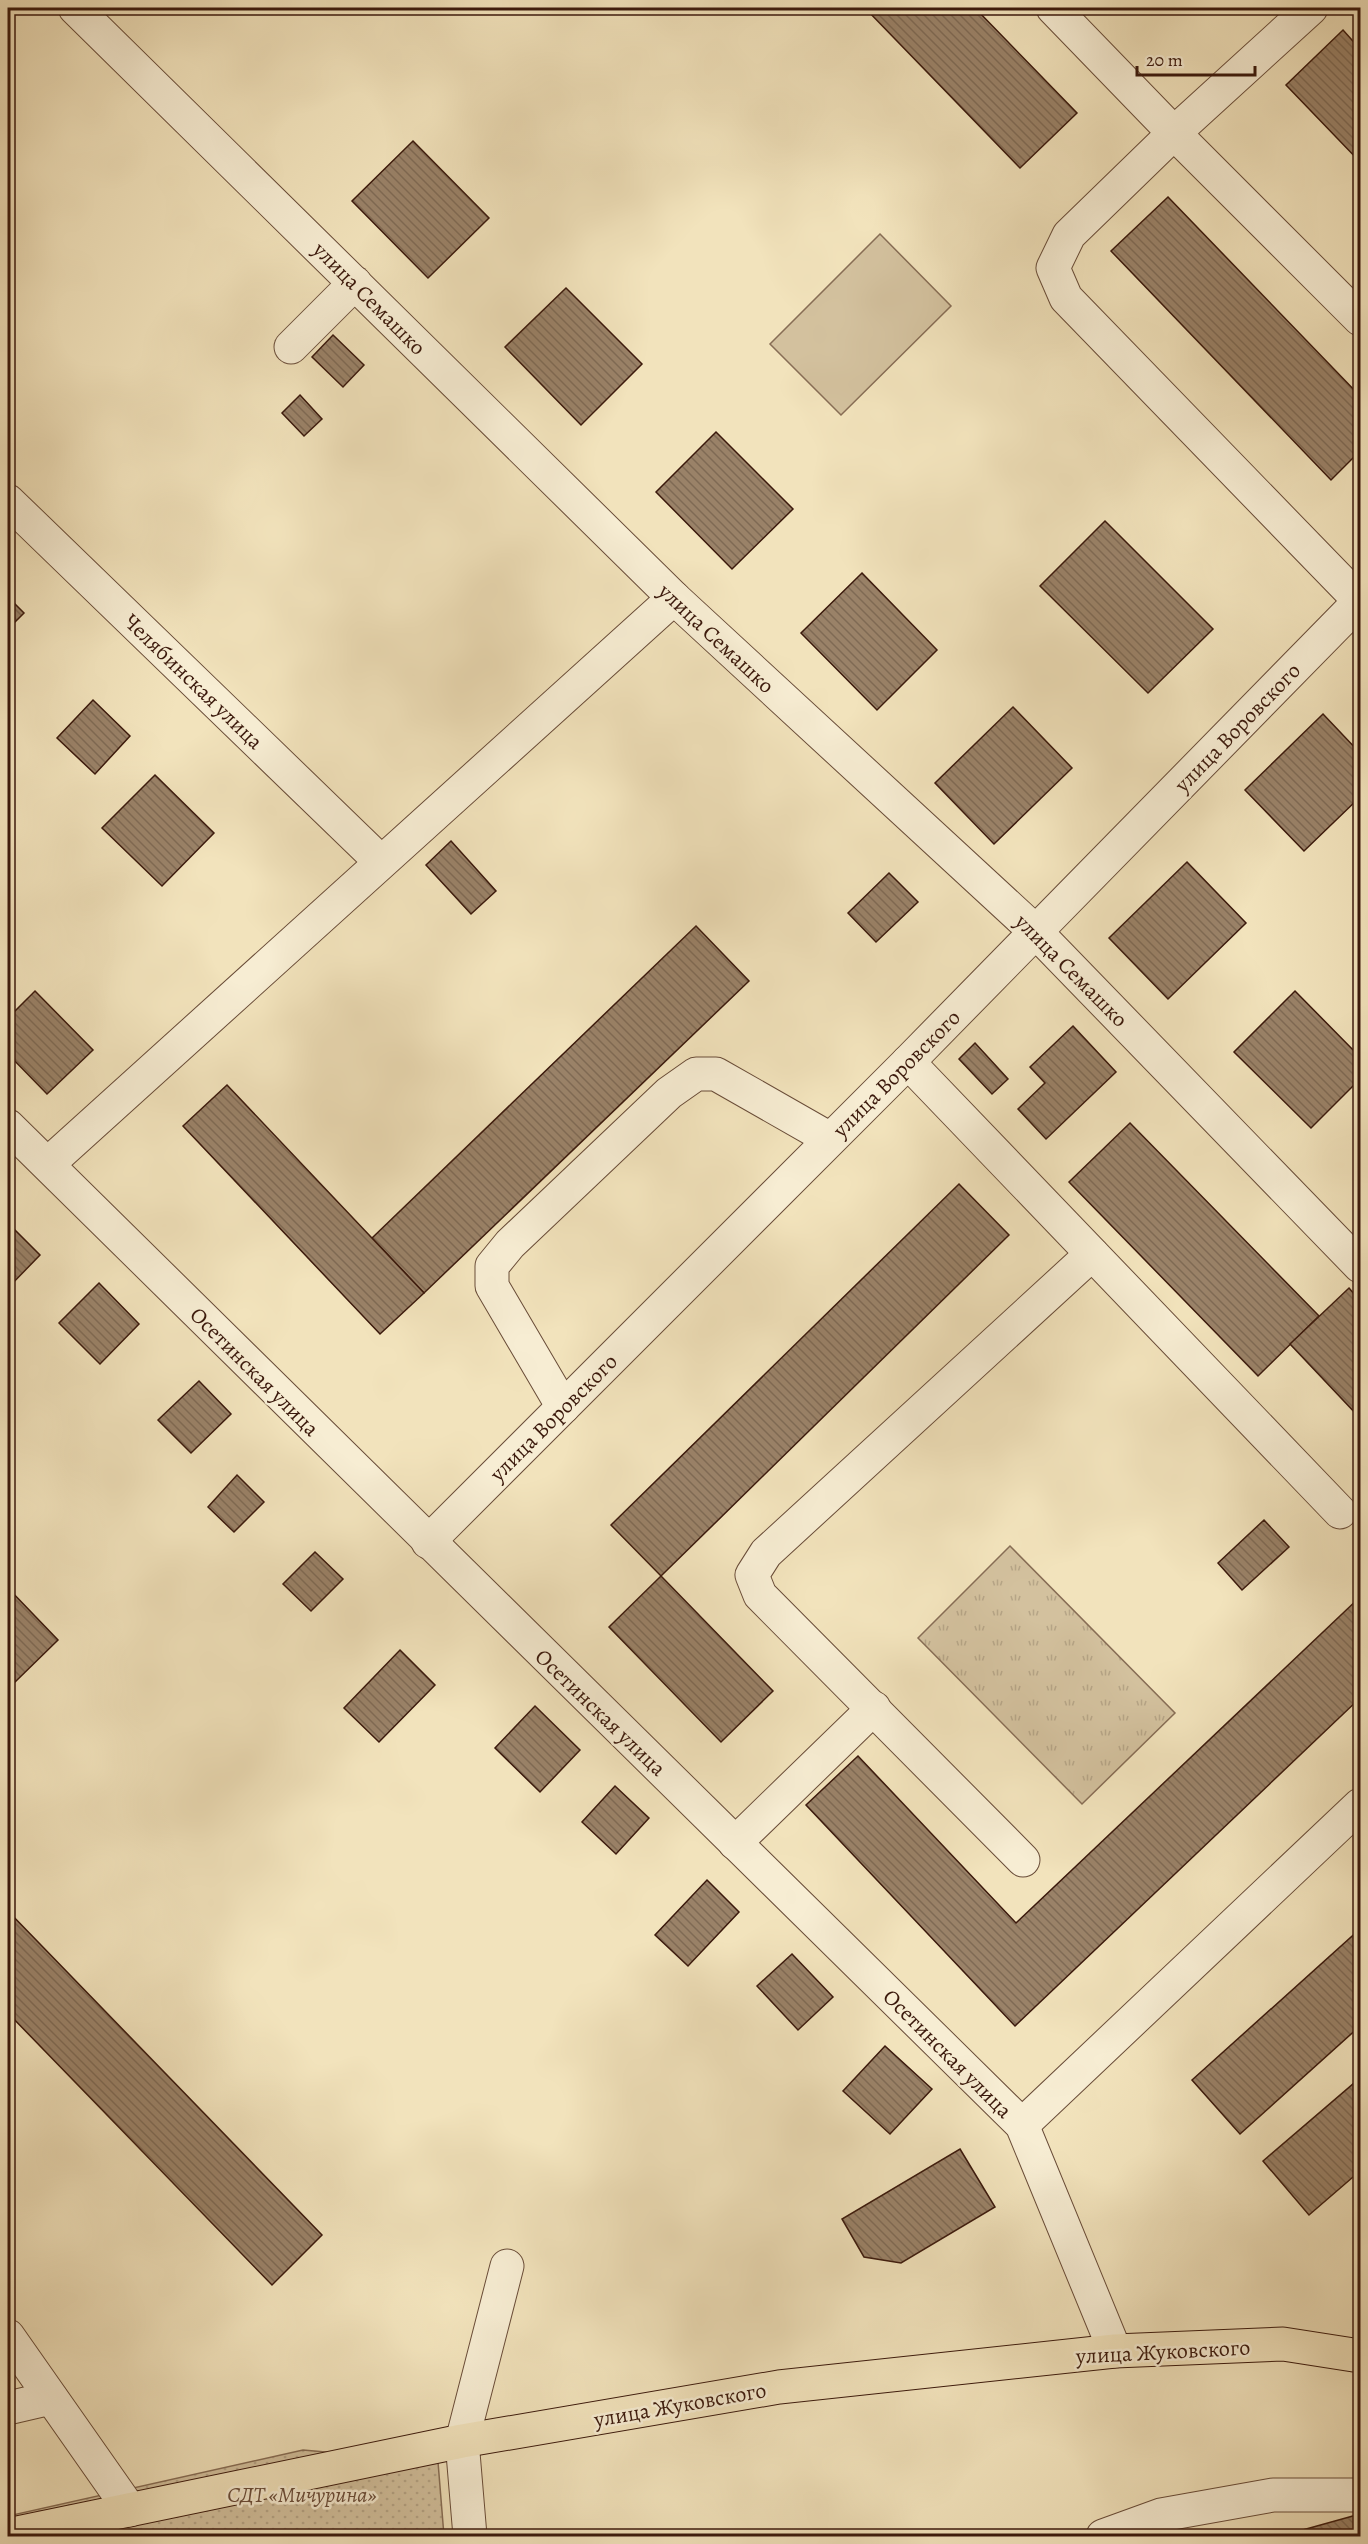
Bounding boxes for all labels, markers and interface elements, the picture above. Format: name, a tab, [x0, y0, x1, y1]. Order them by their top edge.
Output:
scale bar	[1137, 39, 1256, 77]
text: 20 m	[1146, 48, 1183, 72]
street label: улица Семашко	[305, 235, 433, 362]
street label: улица Семашко	[651, 576, 781, 700]
street label: Челябинская улица	[117, 607, 270, 757]
street label: улица Воровского	[1167, 656, 1307, 800]
street label: улица Семашко	[1007, 907, 1135, 1034]
street label: улица Воровского	[825, 1003, 967, 1145]
street label: Осетинская улица	[183, 1300, 326, 1444]
street label: улица Воровского	[482, 1347, 624, 1489]
street label: Осетинская улица	[528, 1642, 673, 1784]
street label: Осетинская улица	[876, 1982, 1019, 2126]
street label: улица Жуковского	[1074, 2332, 1251, 2372]
street label: улица Жуковского	[591, 2375, 769, 2435]
park label: СДТ «Мичурина»	[227, 2480, 377, 2510]

